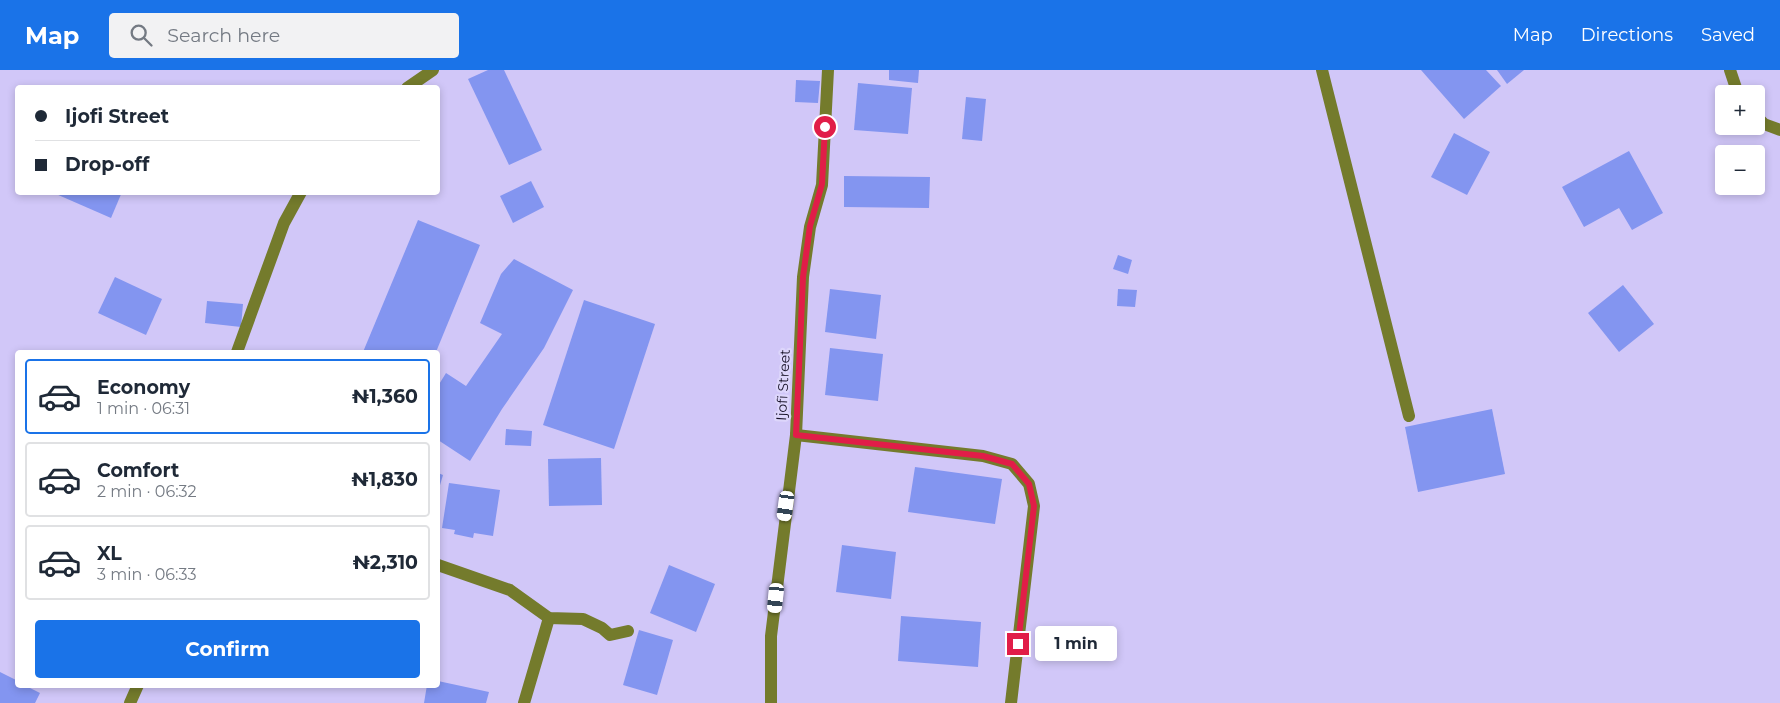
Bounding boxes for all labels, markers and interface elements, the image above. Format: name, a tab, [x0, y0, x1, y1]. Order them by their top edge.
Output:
search box	[109, 13, 459, 58]
text: Map	[25, 21, 79, 50]
icon: search	[127, 21, 155, 49]
text: Search here	[167, 24, 280, 47]
text: Map	[1513, 24, 1553, 46]
text: Directions	[1581, 24, 1673, 46]
text: Saved	[1701, 24, 1755, 46]
map controls	[1715, 85, 1765, 195]
button: +	[1715, 85, 1765, 135]
text: Ijofi Street	[65, 105, 169, 128]
route start	[814, 116, 836, 138]
button: −	[1715, 145, 1765, 195]
text: Drop-off	[65, 153, 149, 176]
street label: Ijofi Street	[772, 348, 794, 421]
icon: car	[37, 374, 82, 419]
text: Economy	[97, 376, 190, 399]
text: ₦1,360	[352, 385, 418, 408]
text: 1 min · 06:31	[97, 399, 190, 418]
icon: car	[37, 457, 82, 502]
text: Comfort	[97, 459, 179, 482]
text: ₦1,830	[352, 468, 418, 491]
text: 2 min · 06:32	[97, 482, 197, 501]
car	[776, 490, 795, 522]
icon: car	[37, 540, 82, 585]
text: XL	[97, 542, 122, 565]
text: ₦2,310	[353, 551, 418, 574]
text: 3 min · 06:33	[97, 565, 196, 584]
car	[766, 582, 785, 614]
button: Confirm	[35, 620, 420, 678]
callout: 1 min	[1036, 626, 1118, 662]
route end	[1007, 633, 1029, 655]
text: 1 min	[1054, 634, 1098, 653]

